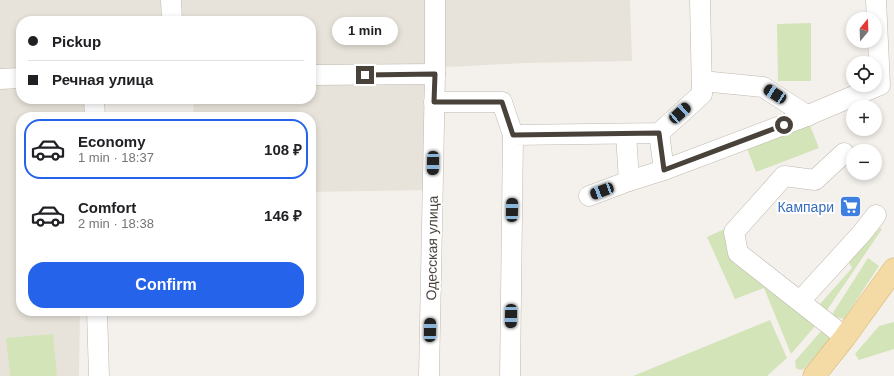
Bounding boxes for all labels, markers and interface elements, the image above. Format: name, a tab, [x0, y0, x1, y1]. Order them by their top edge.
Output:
north arrow	[846, 12, 882, 48]
map controls	[846, 12, 882, 180]
callout: 1 min	[332, 17, 398, 45]
text: 1 min	[348, 23, 382, 38]
text: Pickup	[52, 33, 101, 50]
button: locate	[846, 56, 882, 92]
route end	[356, 66, 374, 84]
text: Речная улица	[52, 71, 153, 88]
car	[762, 82, 788, 106]
button: +	[846, 100, 882, 136]
car	[667, 101, 693, 125]
route start	[775, 116, 793, 134]
icon: car	[30, 131, 66, 167]
text: Economy	[78, 133, 146, 150]
text: 108 ₽	[264, 141, 302, 158]
button: −	[846, 144, 882, 180]
text: 1 min · 18:37	[78, 150, 154, 165]
car	[427, 151, 439, 175]
car	[589, 181, 615, 201]
supermarket icon: Кампари	[837, 194, 863, 220]
street label: Одесская улица	[423, 195, 441, 300]
icon: car	[30, 197, 66, 233]
car	[506, 198, 518, 222]
text: Comfort	[78, 199, 136, 216]
place label: Кампари	[777, 199, 834, 215]
text: 146 ₽	[264, 207, 302, 224]
text: 2 min · 18:38	[78, 216, 154, 231]
button: Confirm	[28, 262, 304, 308]
car	[505, 304, 517, 328]
car	[424, 318, 436, 342]

